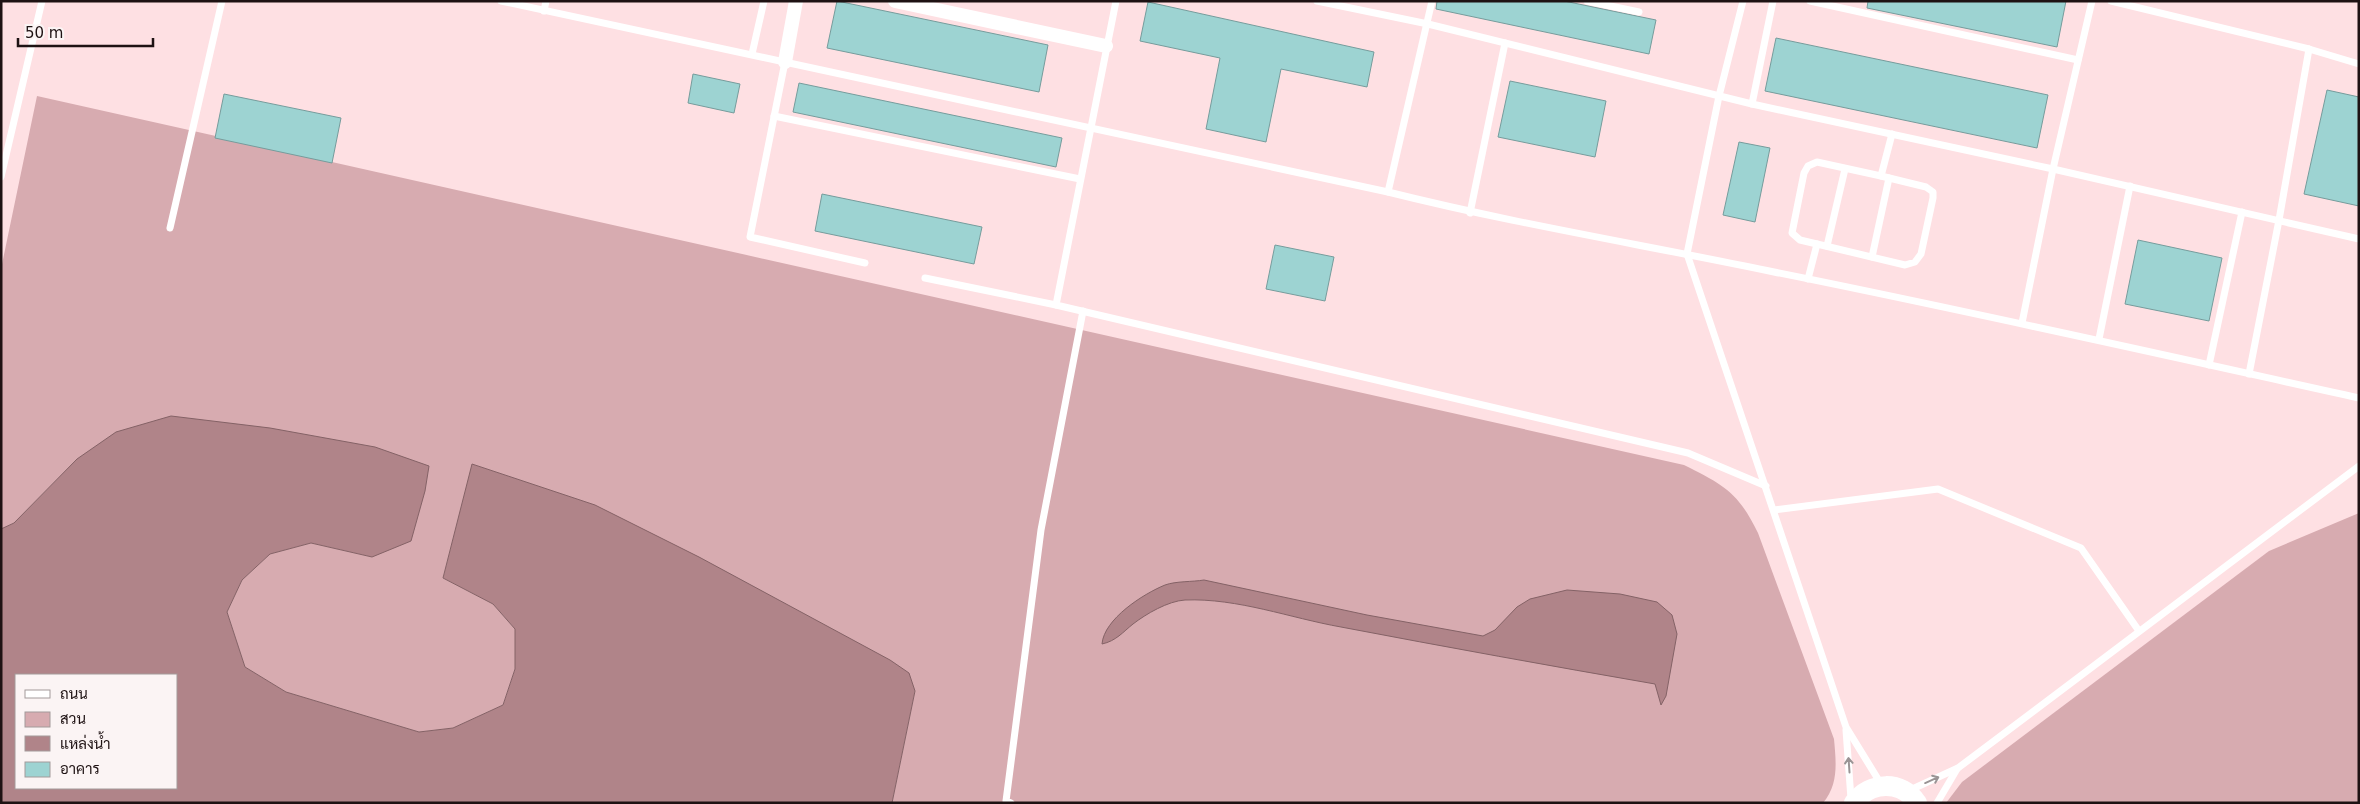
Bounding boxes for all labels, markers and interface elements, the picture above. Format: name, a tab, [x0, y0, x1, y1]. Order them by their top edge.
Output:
scale bar	[18, 15, 152, 47]
text: 50 m	[25, 24, 63, 42]
legend	[15, 674, 178, 789]
text: ถนน	[60, 685, 88, 703]
text: สวน	[60, 710, 86, 728]
text: แหล่งน้ำ	[60, 731, 111, 753]
one-way arrow	[1844, 757, 1854, 773]
text: อาคาร	[60, 760, 100, 778]
one-way arrow	[1924, 775, 1939, 784]

